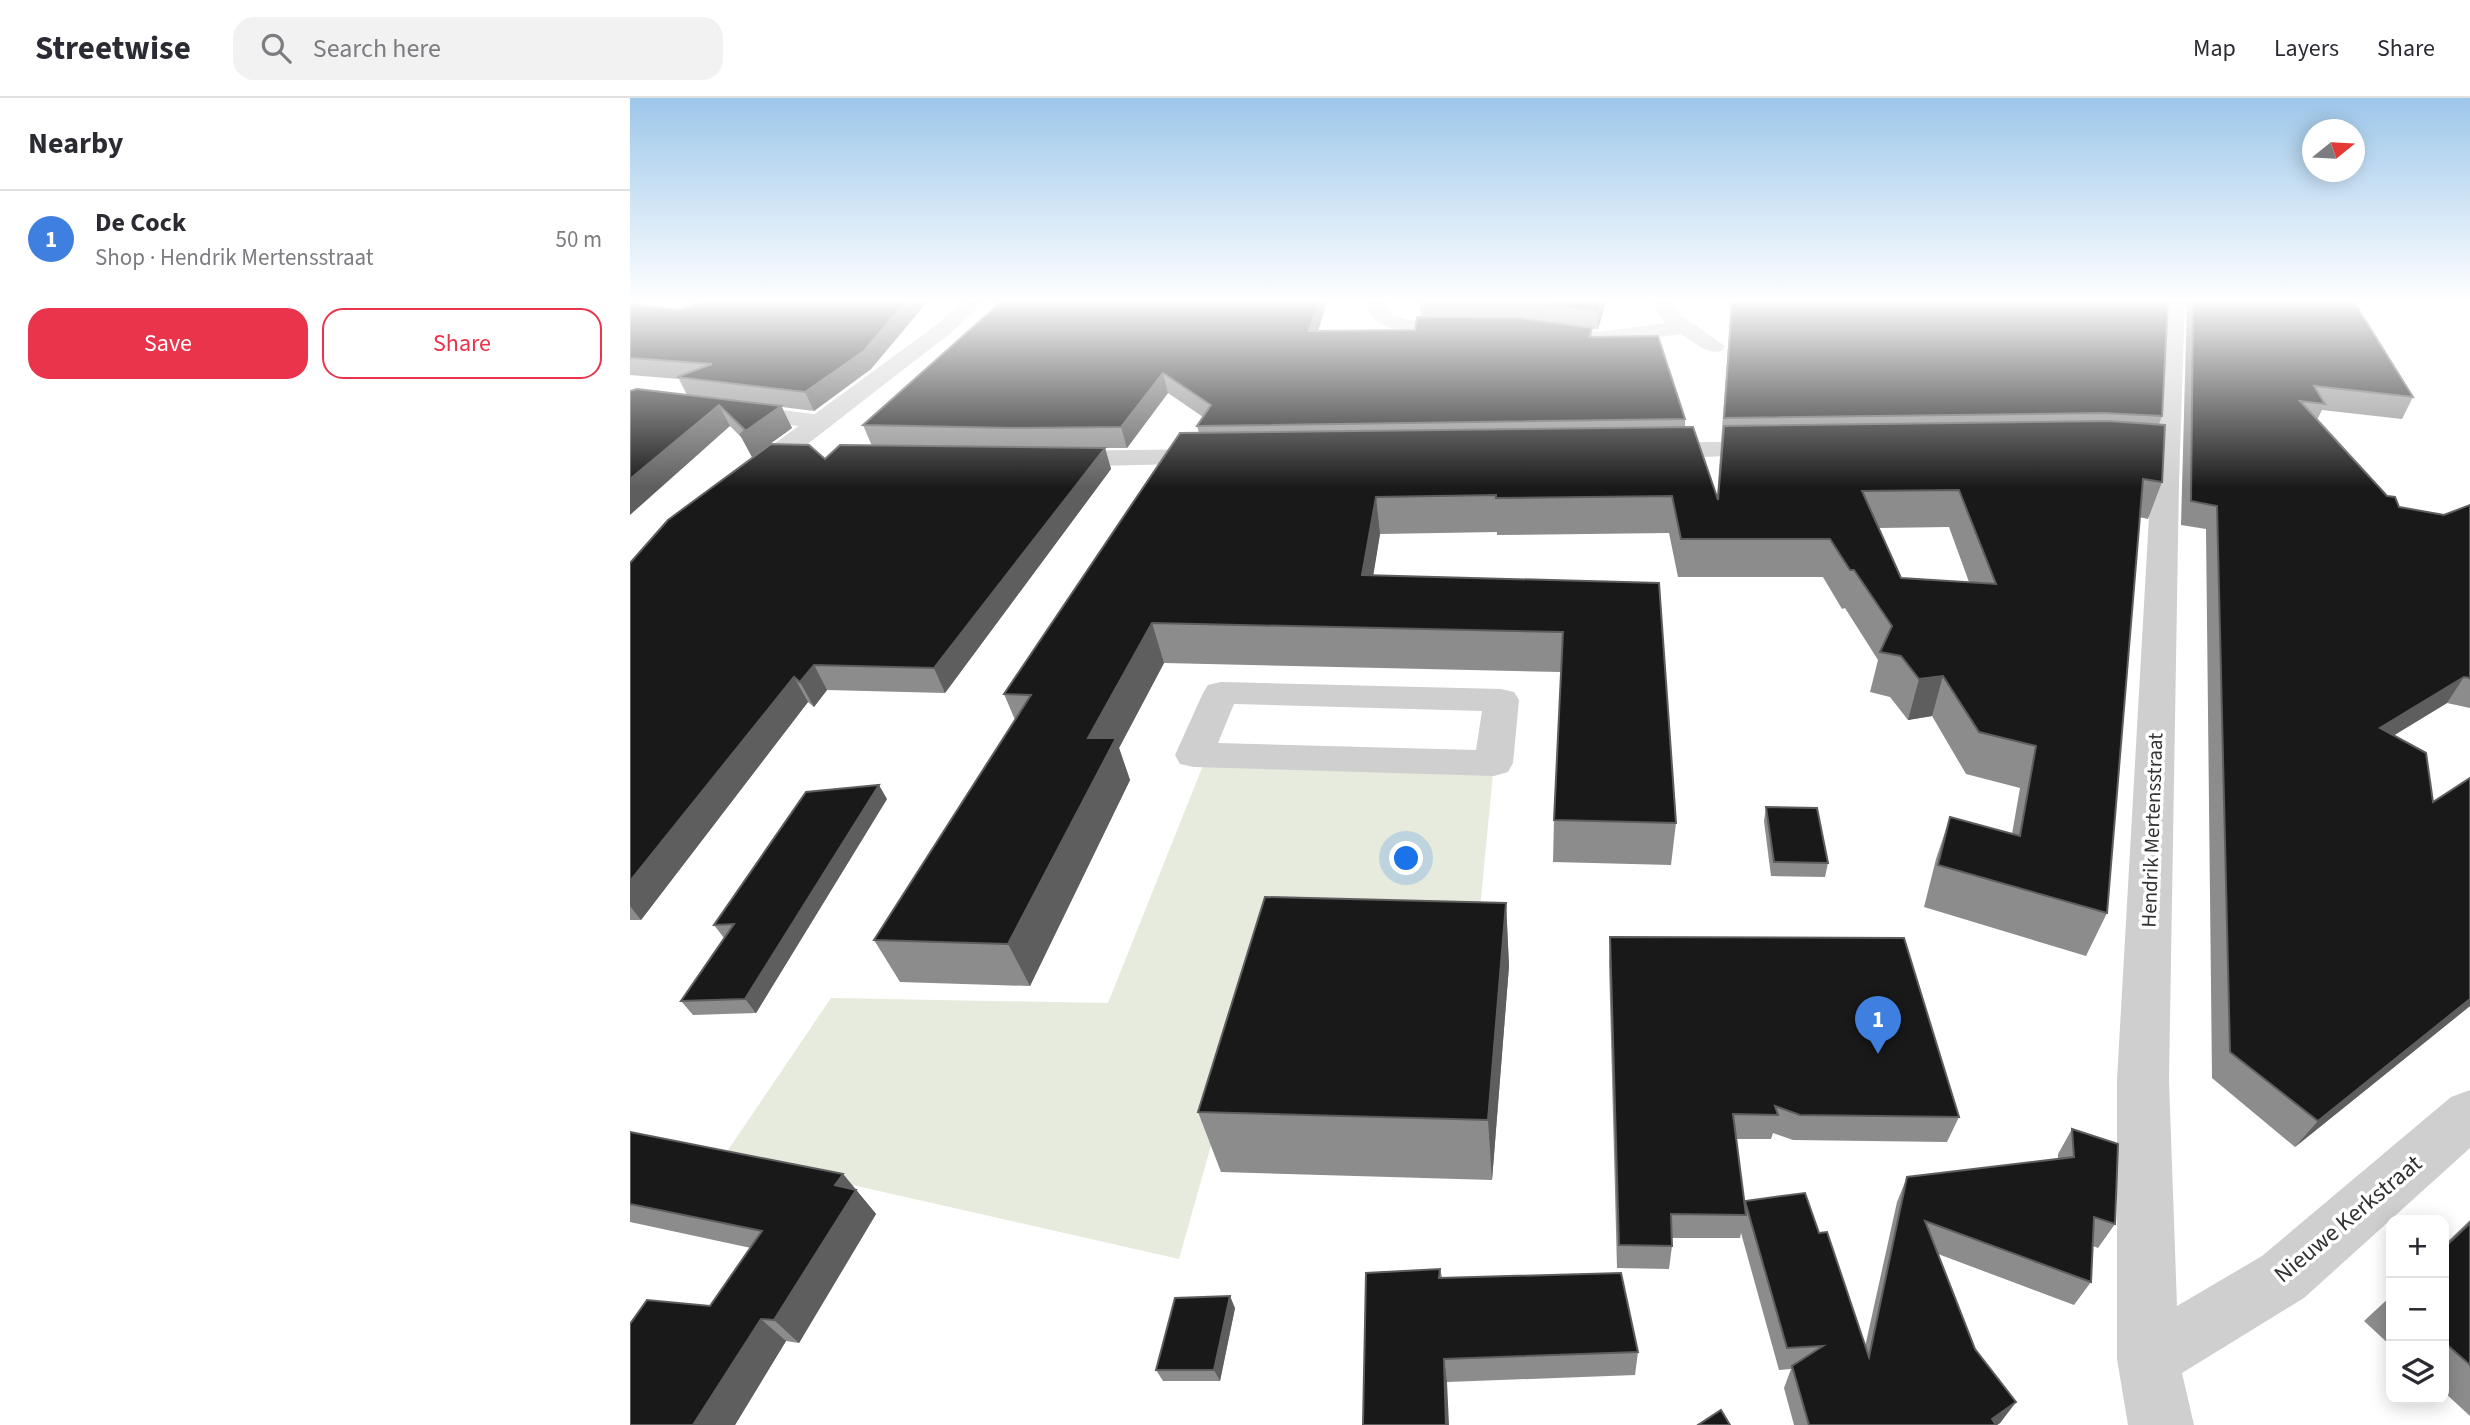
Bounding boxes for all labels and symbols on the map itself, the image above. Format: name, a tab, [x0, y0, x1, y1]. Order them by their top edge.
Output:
north arrow	[2302, 119, 2365, 182]
street label: Hendrik Mertensstraat	[2134, 732, 2170, 928]
your location	[1389, 841, 1423, 875]
pin: 1	[1855, 996, 1901, 1054]
street label: Nieuwe Kerkstraat	[2266, 1147, 2430, 1291]

